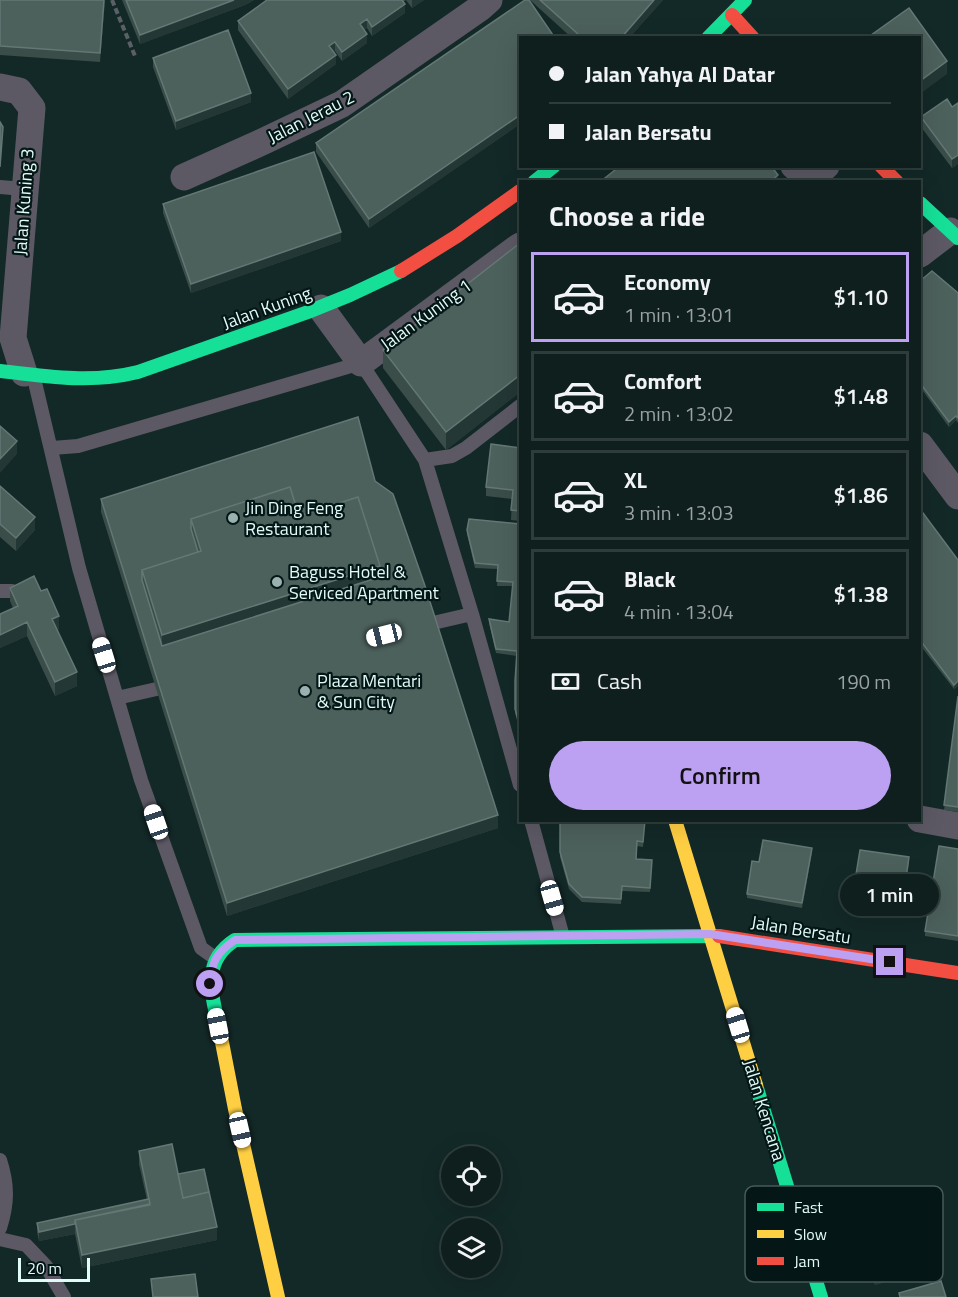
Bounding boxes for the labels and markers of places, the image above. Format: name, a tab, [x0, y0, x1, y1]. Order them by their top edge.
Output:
place label: Jin Ding Feng Restaurant	[245, 494, 343, 542]
marker: Jin Ding Feng Restaurant	[226, 511, 240, 525]
place label: Baguss Hotel & Serviced Apartment	[289, 558, 440, 606]
marker: Baguss Hotel & Serviced Apartment	[270, 575, 284, 589]
place label: Plaza Mentari & Sun City	[317, 667, 421, 715]
marker: Plaza Mentari & Sun City	[298, 684, 312, 698]

